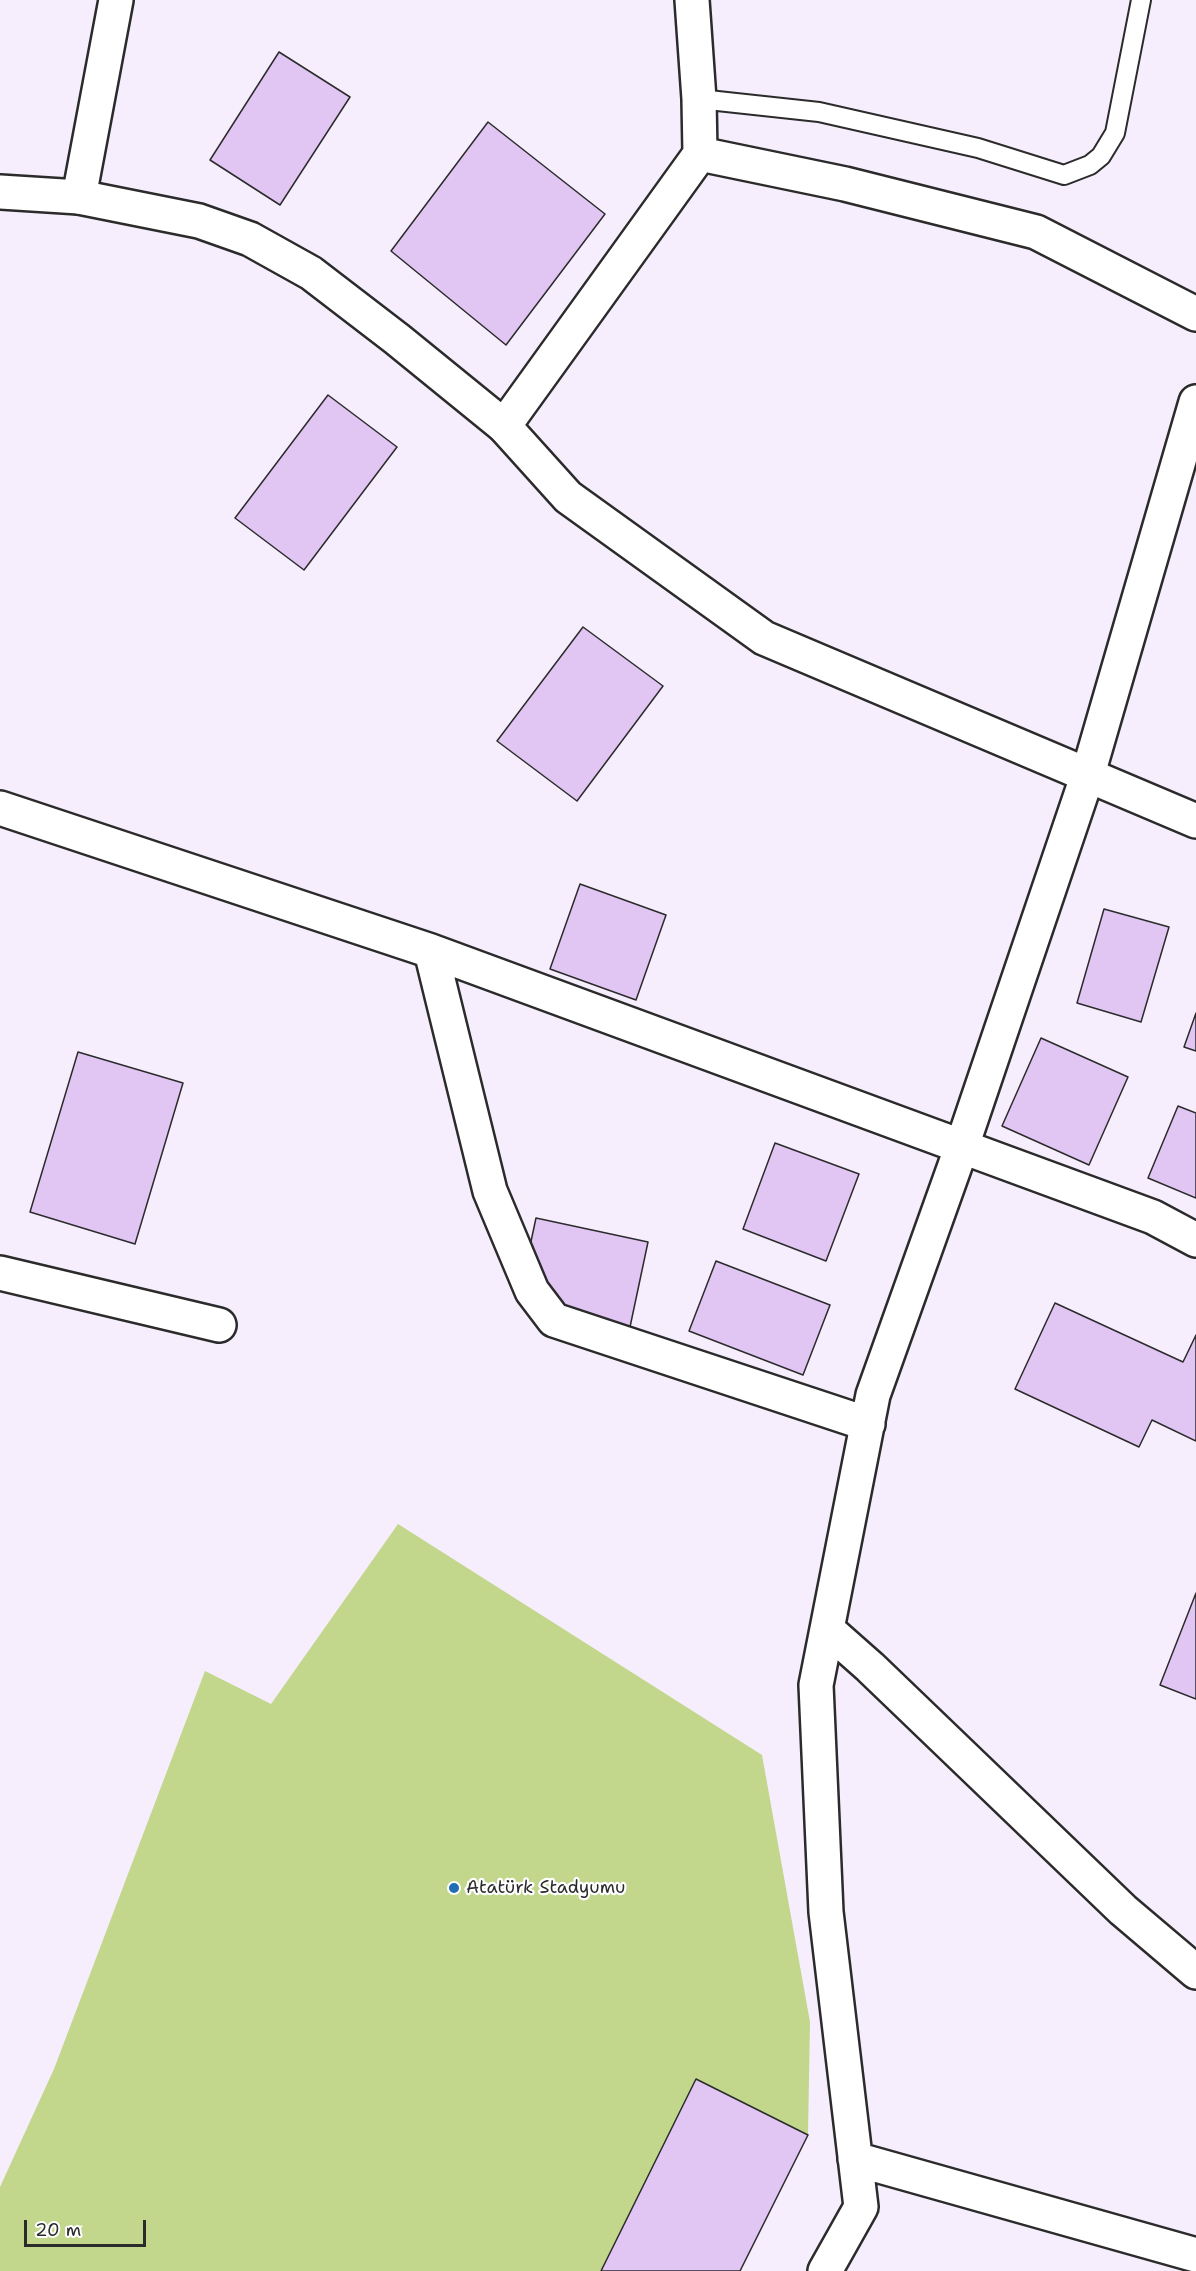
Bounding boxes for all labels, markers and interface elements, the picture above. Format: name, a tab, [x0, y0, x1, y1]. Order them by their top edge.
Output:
place label: Atatürk Stadyumu	[466, 1877, 625, 1899]
marker: Atatürk Stadyumu	[447, 1881, 461, 1895]
scale bar	[27, 2208, 148, 2246]
text: 20 m	[35, 2218, 81, 2242]

